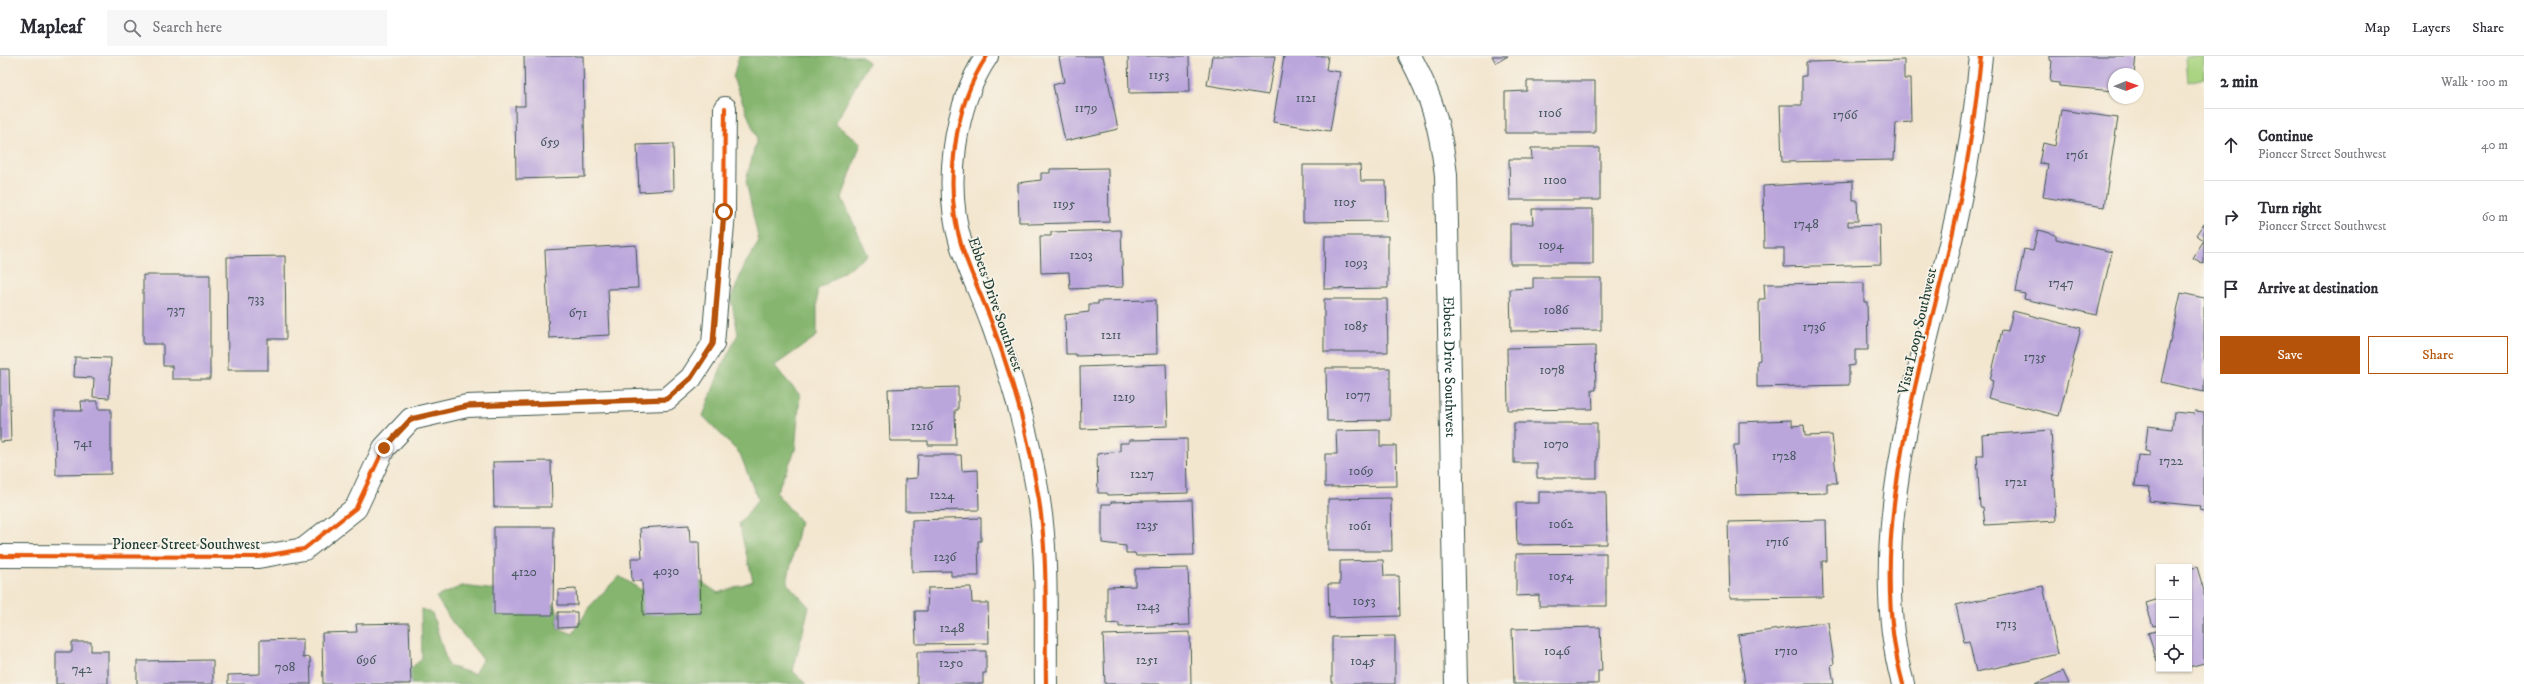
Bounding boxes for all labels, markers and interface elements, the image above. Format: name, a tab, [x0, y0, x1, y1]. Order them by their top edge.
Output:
search box	[107, 10, 387, 46]
text: Mapleaf	[20, 16, 83, 39]
icon: search	[121, 17, 143, 39]
text: Search here	[153, 18, 222, 37]
text: Map	[2364, 19, 2390, 37]
text: Layers	[2412, 19, 2450, 37]
text: Share	[2472, 19, 2504, 37]
house number: 1153	[1149, 67, 1170, 83]
north arrow	[2108, 68, 2144, 104]
text: 2 min	[2220, 71, 2258, 93]
text: Walk · 100 m	[2441, 74, 2508, 90]
house number: 1121	[1296, 90, 1317, 106]
house number: 1179	[1075, 100, 1097, 116]
house number: 1106	[1538, 105, 1563, 121]
house number: 1766	[1832, 107, 1859, 123]
text: Continue	[2258, 127, 2313, 146]
house number: 659	[540, 134, 560, 150]
icon: ahead	[2220, 134, 2242, 156]
text: 40 m	[2481, 137, 2508, 153]
text: Pioneer Street Southwest	[2258, 146, 2386, 162]
house number: 1761	[2065, 147, 2089, 163]
house number: 1100	[1543, 172, 1567, 188]
house number: 1105	[1334, 194, 1357, 210]
house number: 1195	[1053, 196, 1076, 212]
text: Turn right	[2258, 199, 2321, 218]
route start	[715, 203, 733, 221]
icon: right	[2220, 206, 2242, 228]
text: 60 m	[2482, 209, 2508, 225]
house number: 1748	[1793, 216, 1819, 232]
text: Pioneer Street Southwest	[2258, 218, 2386, 234]
street label: Ebbets Drive Southwest	[964, 234, 1028, 374]
house number: 1094	[1538, 237, 1564, 253]
house number: 1203	[1069, 247, 1093, 263]
house number: 1093	[1344, 255, 1368, 271]
street label: Vista Loop Southwest	[1893, 266, 1941, 397]
house number: 1747	[2048, 275, 2074, 291]
icon: arrive	[2220, 278, 2242, 300]
text: Arrive at destination	[2258, 279, 2378, 298]
house number: 733	[248, 291, 264, 307]
street label: Ebbets Drive Southwest	[1438, 296, 1460, 438]
house number: 737	[167, 302, 185, 318]
house number: 1086	[1544, 302, 1570, 318]
house number: 671	[569, 305, 587, 321]
house number: 1085	[1344, 318, 1369, 334]
house number: 1736	[1802, 319, 1827, 335]
house number: 1211	[1101, 327, 1122, 343]
button: Save	[2220, 336, 2360, 374]
button: Share	[2368, 336, 2508, 374]
house number: 1735	[2024, 349, 2047, 365]
house number: 1078	[1539, 362, 1565, 378]
house number: 1077	[1345, 387, 1371, 403]
house number: 1219	[1113, 389, 1135, 405]
house number: 1216	[911, 418, 935, 434]
house number: 741	[74, 435, 93, 451]
house number: 1070	[1543, 436, 1569, 452]
route end	[375, 439, 393, 457]
house number: 1728	[1772, 448, 1796, 464]
house number: 1722	[2159, 453, 2184, 469]
house number: 1069	[1349, 463, 1373, 479]
house number: 1227	[1130, 466, 1154, 482]
house number: 1721	[2005, 474, 2028, 490]
house number: 1224	[929, 487, 955, 503]
house number: 1062	[1549, 516, 1574, 532]
house number: 1235	[1136, 517, 1159, 533]
house number: 1061	[1348, 518, 1372, 534]
house number: 1716	[1765, 534, 1790, 550]
street label: Pioneer Street Southwest	[112, 535, 260, 554]
house number: 1236	[934, 549, 958, 565]
house number: 4030	[653, 563, 679, 579]
house number: 4120	[511, 564, 537, 580]
map controls	[2156, 564, 2192, 672]
button: +	[2156, 564, 2192, 600]
house number: 1054	[1549, 568, 1574, 584]
house number: 1053	[1352, 593, 1376, 609]
house number: 1243	[1136, 598, 1160, 614]
button: −	[2156, 600, 2192, 636]
house number: 1713	[1995, 616, 2017, 632]
house number: 1248	[939, 620, 965, 636]
button: locate	[2156, 636, 2192, 672]
house number: 1046	[1544, 643, 1571, 659]
house number: 1710	[1774, 643, 1798, 659]
house number: 696	[356, 652, 377, 668]
house number: 1251	[1136, 652, 1158, 668]
house number: 1045	[1350, 653, 1376, 669]
house number: 1250	[939, 655, 963, 671]
house number: 708	[275, 659, 295, 675]
house number: 742	[72, 661, 93, 677]

